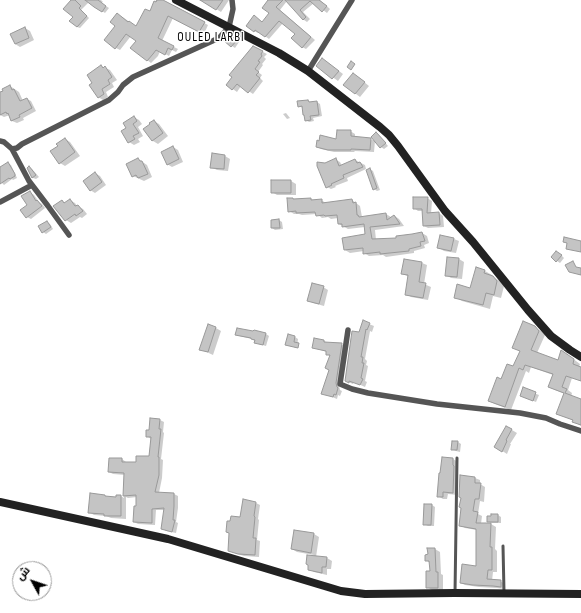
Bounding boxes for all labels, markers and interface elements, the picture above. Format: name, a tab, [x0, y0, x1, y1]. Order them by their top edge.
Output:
district label: OULED LARBI	[177, 30, 245, 46]
north arrow	[12, 561, 52, 601]
text: ش	[14, 564, 33, 583]

